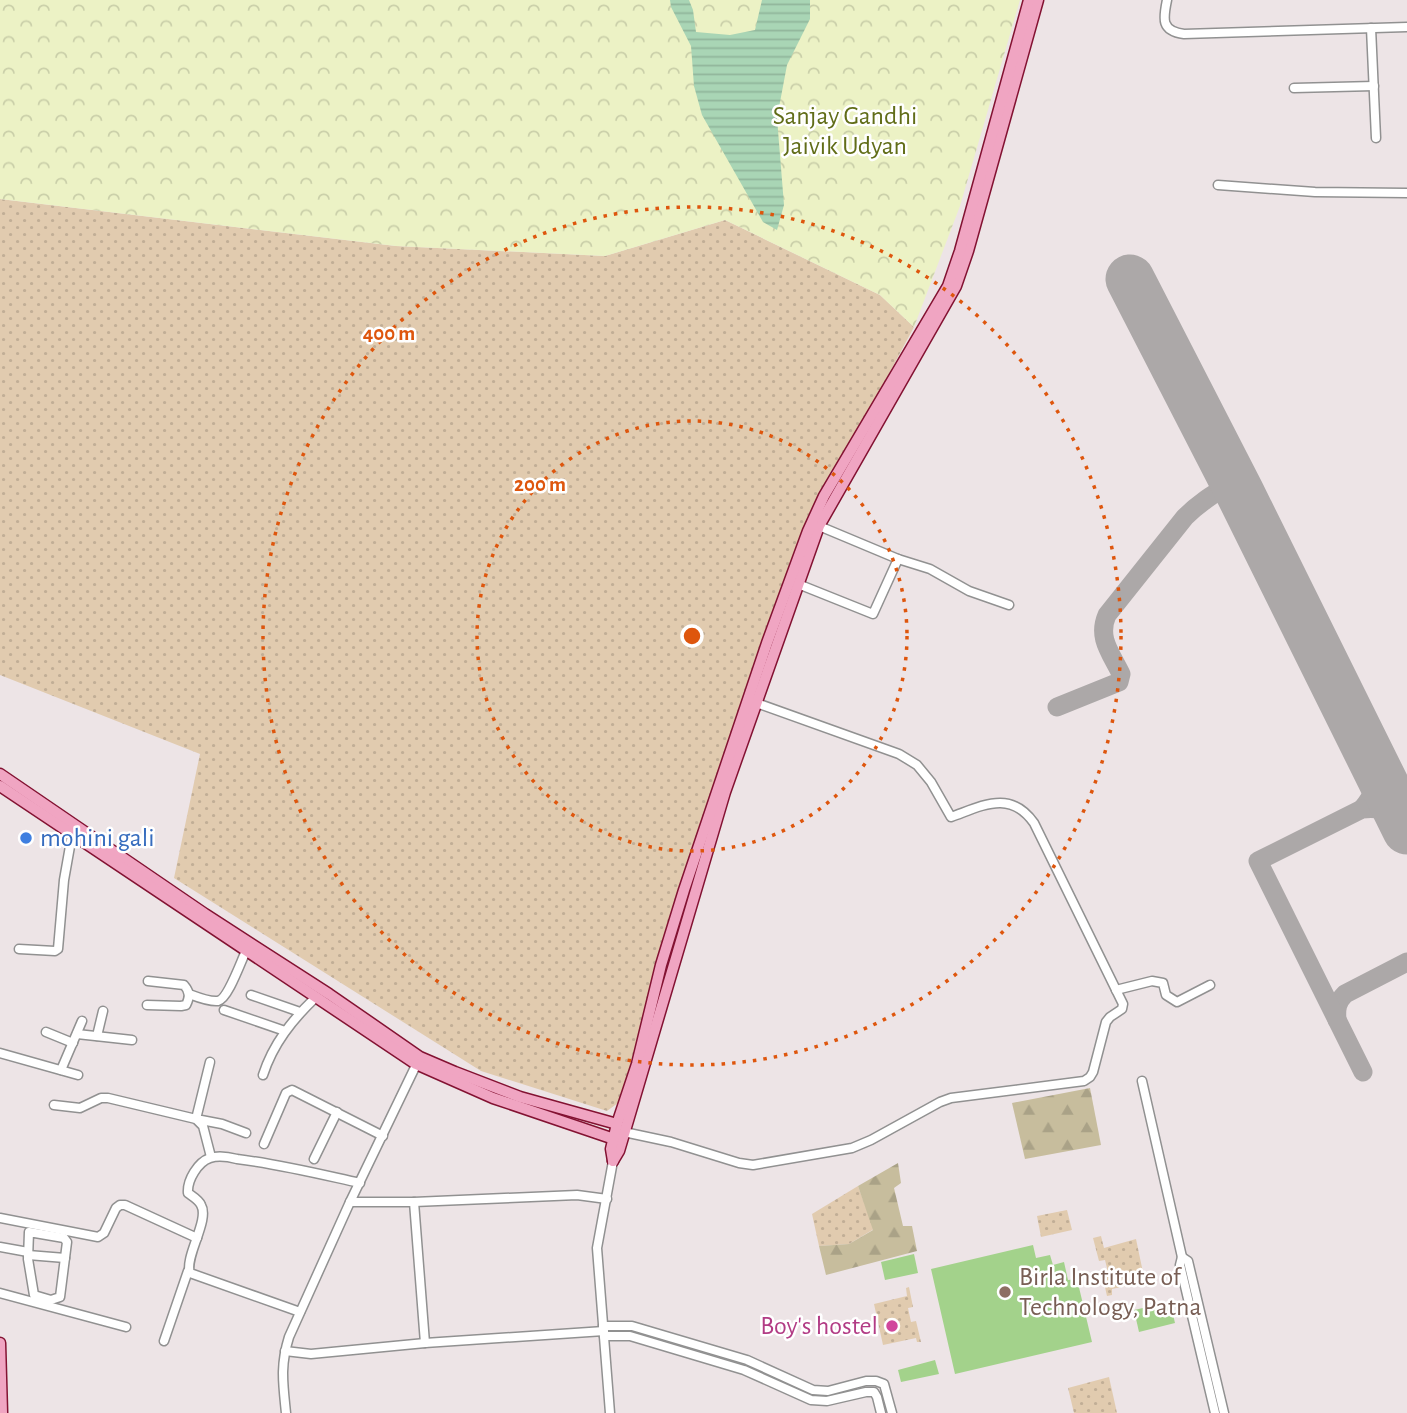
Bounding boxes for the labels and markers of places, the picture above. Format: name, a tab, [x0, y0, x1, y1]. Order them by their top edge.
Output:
centre of rings	[680, 624, 704, 648]
place label: mohini gali	[40, 825, 154, 851]
marker: mohini gali	[18, 830, 34, 846]
place label: Birla Institute of Technology, Patna	[1019, 1264, 1201, 1320]
marker: Birla Institute of Technology, Patna	[997, 1284, 1013, 1300]
place label: Boy's hostel	[760, 1313, 878, 1339]
marker: Boy's hostel	[884, 1318, 900, 1334]

